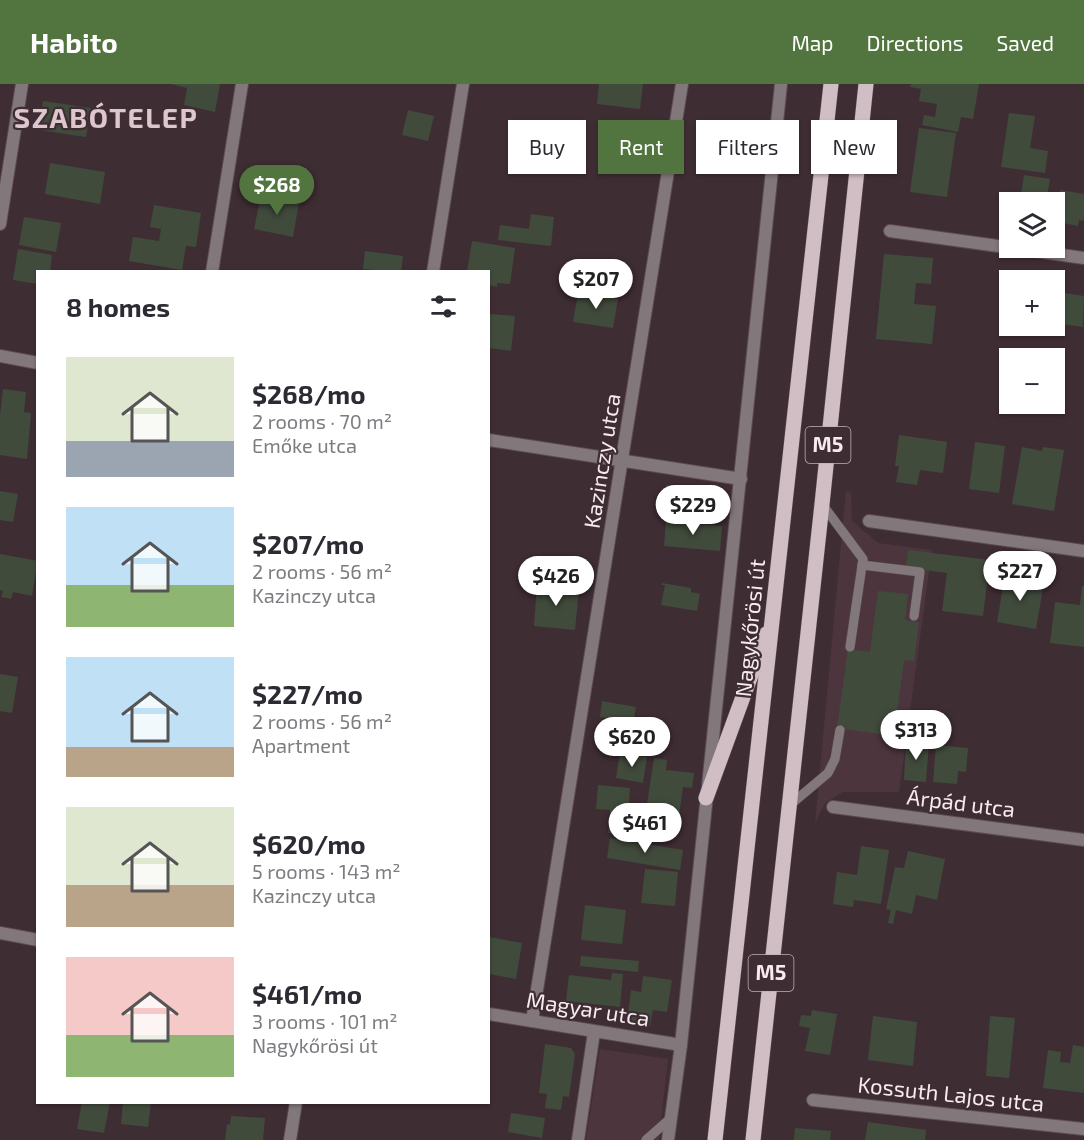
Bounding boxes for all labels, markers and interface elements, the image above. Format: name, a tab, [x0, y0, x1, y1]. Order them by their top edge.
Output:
text: Habito	[30, 25, 118, 59]
text: Map	[791, 30, 834, 55]
text: Directions	[867, 30, 963, 55]
text: Saved	[996, 30, 1054, 55]
district label: SZABÓTELEP	[14, 100, 198, 134]
chip: Buy	[508, 120, 586, 174]
chip: Rent	[598, 120, 684, 174]
chip: Filters	[696, 120, 799, 174]
chip: New	[811, 120, 897, 174]
pin: $268	[241, 165, 313, 216]
text: $268	[253, 172, 301, 196]
map controls	[999, 192, 1065, 414]
button: layers	[999, 192, 1065, 258]
pin: $207	[560, 259, 632, 310]
text: $207	[573, 266, 619, 290]
button: +	[999, 270, 1065, 336]
icon: filters	[427, 290, 460, 323]
text: 8 homes	[66, 291, 170, 322]
button: −	[999, 348, 1065, 414]
text: $268/mo	[252, 378, 366, 409]
icon: home	[114, 381, 186, 453]
street label: Kazinczy utca	[578, 391, 625, 530]
text: 2 rooms · 70 m²	[252, 409, 392, 433]
road number: M5	[806, 427, 850, 463]
text: Emőke utca	[252, 433, 357, 457]
pin: $229	[657, 485, 729, 536]
text: $229	[670, 492, 716, 516]
text: $207/mo	[252, 528, 364, 559]
icon: home	[114, 531, 186, 603]
pin: $227	[984, 551, 1056, 602]
pin: $426	[520, 556, 592, 607]
street label: Nagykőrösi út	[729, 558, 769, 698]
text: $227	[997, 558, 1043, 582]
text: 2 rooms · 56 m²	[252, 559, 392, 583]
text: $426	[532, 563, 580, 587]
text: Kazinczy utca	[252, 583, 376, 607]
text: $227/mo	[252, 678, 363, 709]
icon: home	[114, 681, 186, 753]
text: 2 rooms · 56 m²	[252, 709, 392, 733]
pin: $313	[880, 710, 952, 761]
pin: $620	[596, 717, 668, 768]
text: $313	[895, 717, 937, 741]
text: $620	[608, 724, 656, 748]
text: Apartment	[252, 733, 350, 757]
street label: Árpád utca	[906, 782, 1017, 822]
pin: $461	[609, 803, 681, 854]
text: $461	[623, 810, 667, 834]
text: $620/mo	[252, 828, 366, 859]
icon: home	[114, 831, 186, 903]
text: 5 rooms · 143 m²	[252, 859, 401, 883]
text: Kazinczy utca	[252, 883, 376, 907]
road number: M5	[748, 955, 794, 991]
text: $461/mo	[252, 978, 362, 1009]
icon: home	[114, 981, 186, 1053]
street label: Magyar utca	[525, 985, 652, 1031]
text: 3 rooms · 101 m²	[252, 1009, 398, 1033]
text: Nagykőrösi út	[252, 1033, 378, 1057]
street label: Kossuth Lajos utca	[856, 1070, 1046, 1117]

